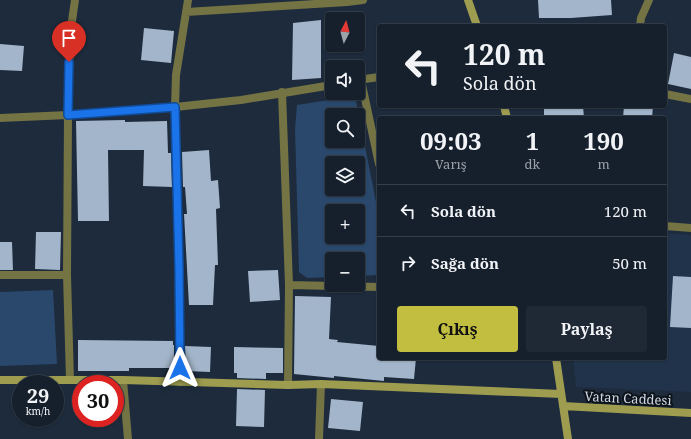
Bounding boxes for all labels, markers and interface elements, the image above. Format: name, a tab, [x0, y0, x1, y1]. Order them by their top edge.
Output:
north arrow	[325, 12, 365, 52]
map controls	[325, 12, 365, 292]
pin	[52, 21, 86, 62]
icon: arrive	[58, 27, 80, 49]
text: 120 m	[463, 35, 545, 73]
icon: left	[397, 40, 449, 92]
button: sound	[325, 60, 365, 100]
text: Sola dön	[463, 71, 537, 95]
button: search	[325, 108, 365, 148]
text: 09:03	[420, 124, 482, 157]
text: 1	[526, 124, 539, 157]
text: 190	[583, 124, 624, 157]
text: Varış	[435, 155, 467, 173]
text: dk	[525, 155, 540, 173]
text: m	[597, 155, 610, 173]
button: layers	[325, 156, 365, 196]
icon: left	[397, 200, 419, 222]
text: Sola dön	[431, 201, 496, 221]
text: 120 m	[604, 201, 647, 221]
button: +	[325, 204, 365, 244]
button: −	[325, 252, 365, 292]
icon: right	[397, 252, 419, 274]
text: Sağa dön	[431, 253, 499, 273]
text: 50 m	[612, 253, 647, 273]
button: Çıkış	[397, 306, 518, 352]
button: Paylaş	[526, 306, 647, 352]
position arrow	[159, 347, 201, 389]
speed limit sign: 30	[72, 375, 124, 427]
text: 29	[27, 382, 49, 409]
street label: Vatan Caddesi	[584, 387, 672, 409]
text: km/h	[26, 404, 50, 418]

